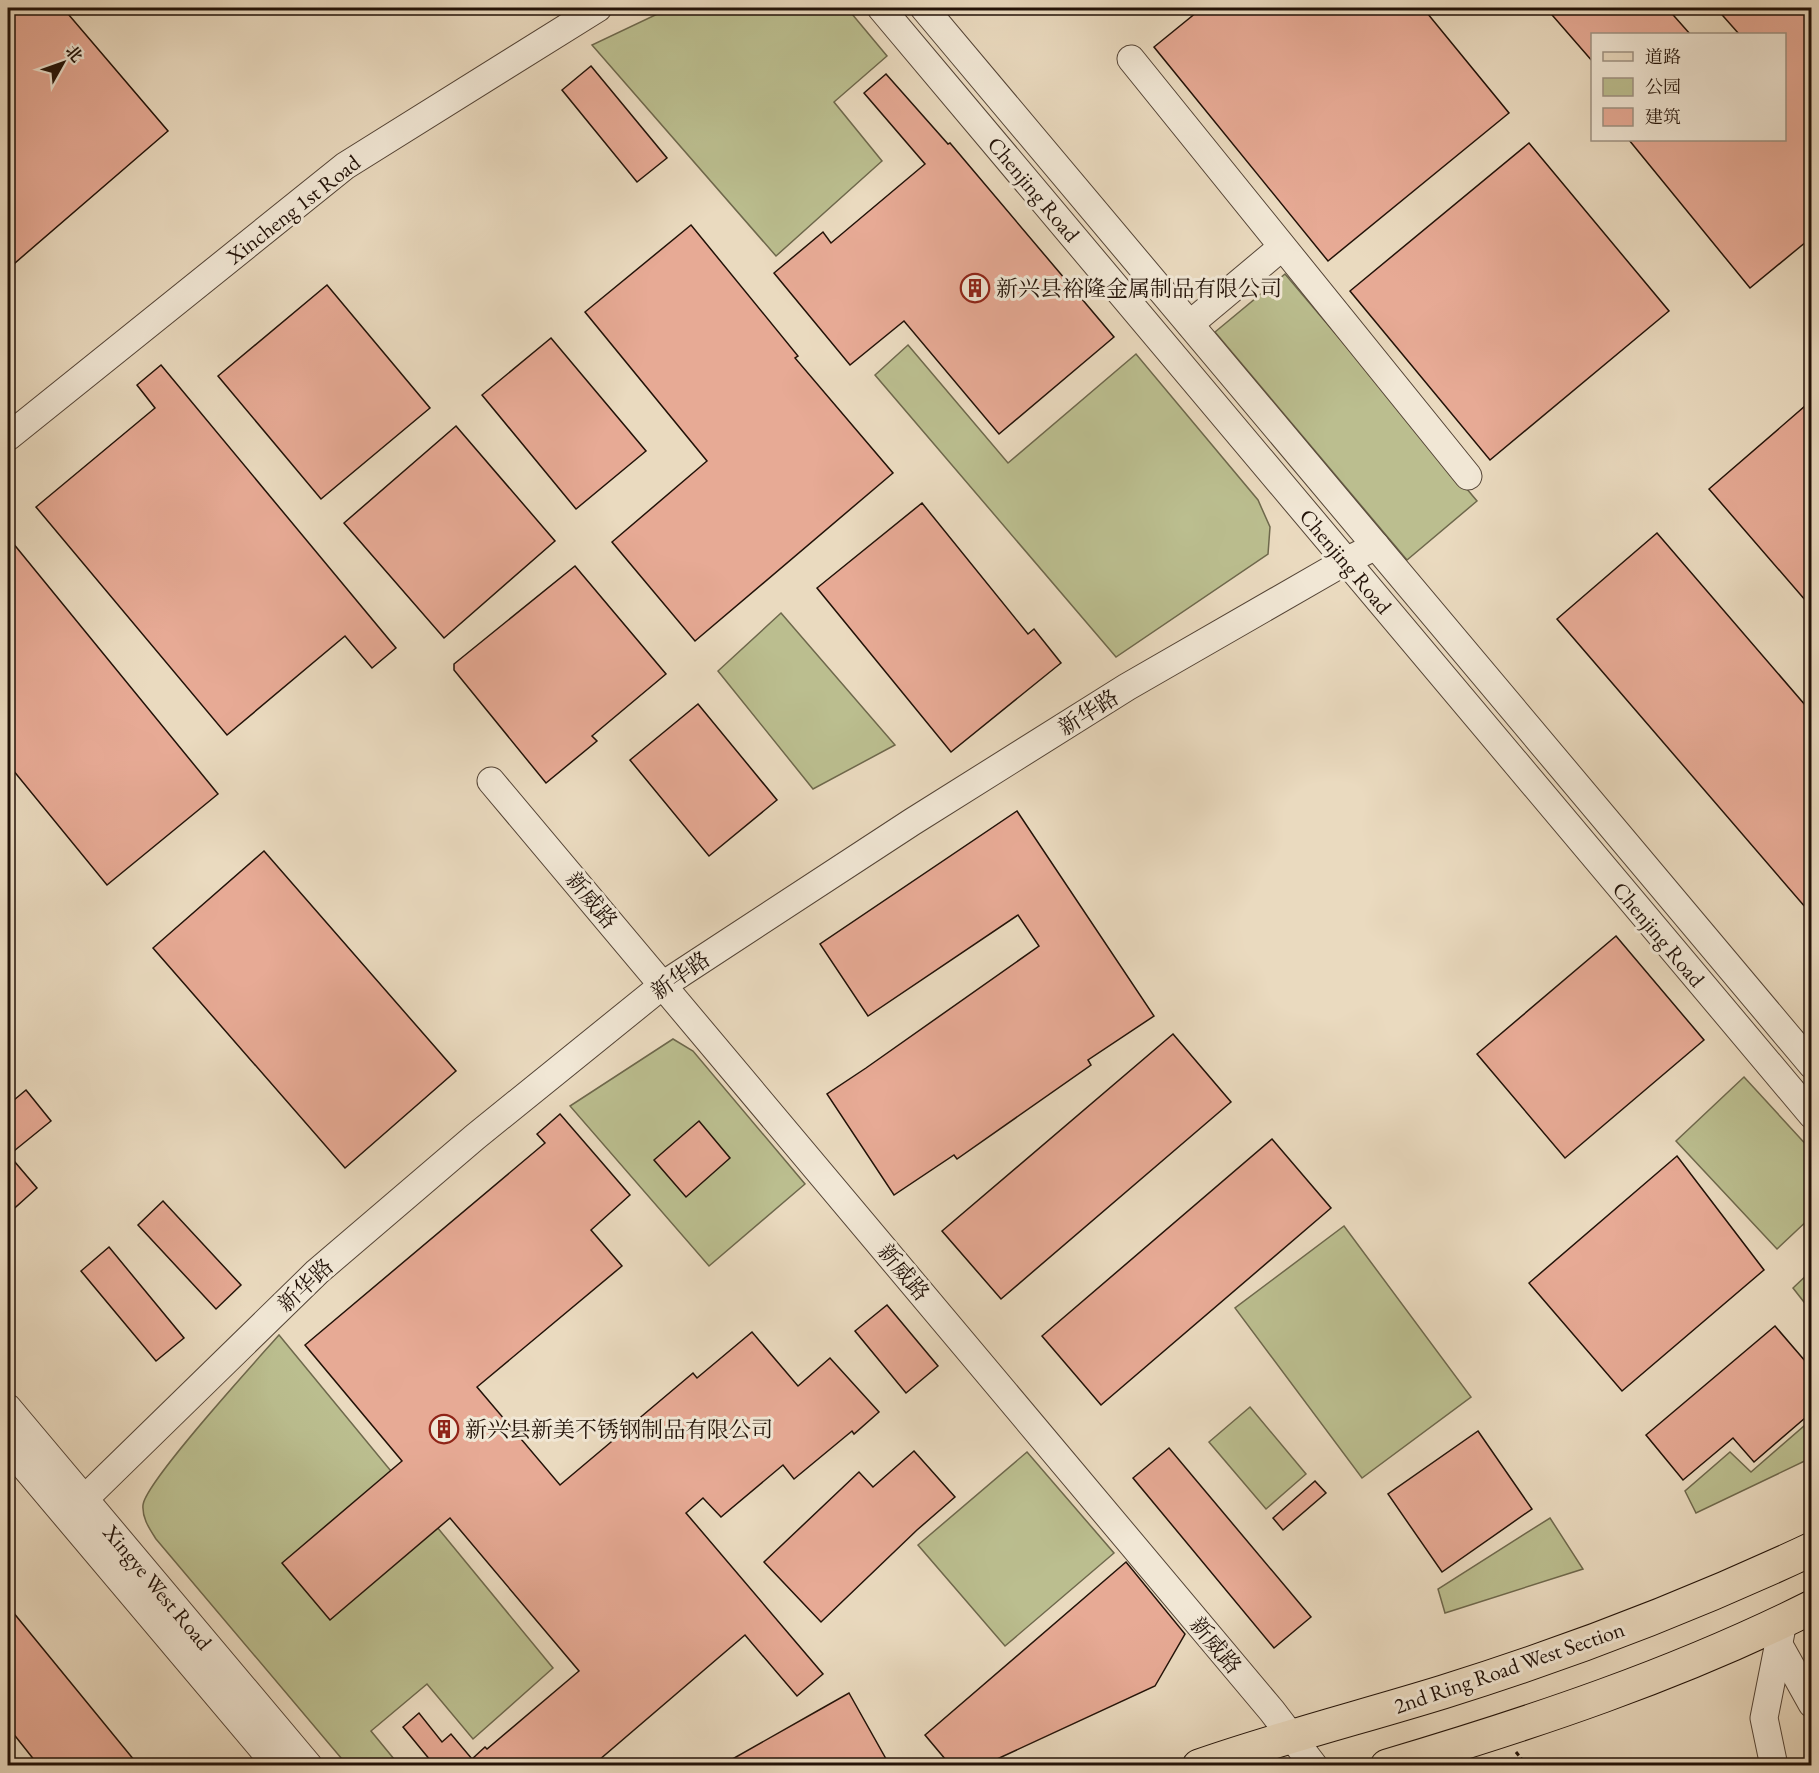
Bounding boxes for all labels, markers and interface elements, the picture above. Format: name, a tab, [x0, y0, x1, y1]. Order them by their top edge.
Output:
north arrow	[33, 33, 93, 93]
legend	[1591, 33, 1786, 141]
text: 北	[61, 41, 87, 67]
text: 道路	[1645, 45, 1681, 68]
text: 公园	[1645, 75, 1681, 98]
text: 建筑	[1645, 105, 1681, 128]
street label: Chenjing Road	[981, 131, 1087, 249]
street label: Xincheng 1st Road	[220, 148, 367, 271]
building icon: 新兴县裕隆金属制品有限公司	[959, 272, 991, 304]
place label: 新兴县裕隆金属制品有限公司	[996, 274, 1282, 303]
street label: Chenjing Road	[1293, 503, 1399, 621]
street label: 新华路	[1053, 683, 1124, 742]
street label: 新威路	[559, 866, 624, 935]
street label: Chenjing Road	[1606, 876, 1712, 994]
street label: 新华路	[645, 945, 716, 1006]
street label: 新威路	[871, 1238, 936, 1307]
street label: 新华路	[271, 1252, 339, 1318]
building icon: 新兴县新美不锈钢制品有限公司	[428, 1413, 460, 1445]
place label: 新兴县新美不锈钢制品有限公司	[465, 1415, 773, 1444]
street label: Xingye West Road	[96, 1518, 219, 1657]
street label: 新威路	[1183, 1611, 1248, 1680]
street label: 2nd Ring Road West Section	[1390, 1614, 1629, 1721]

